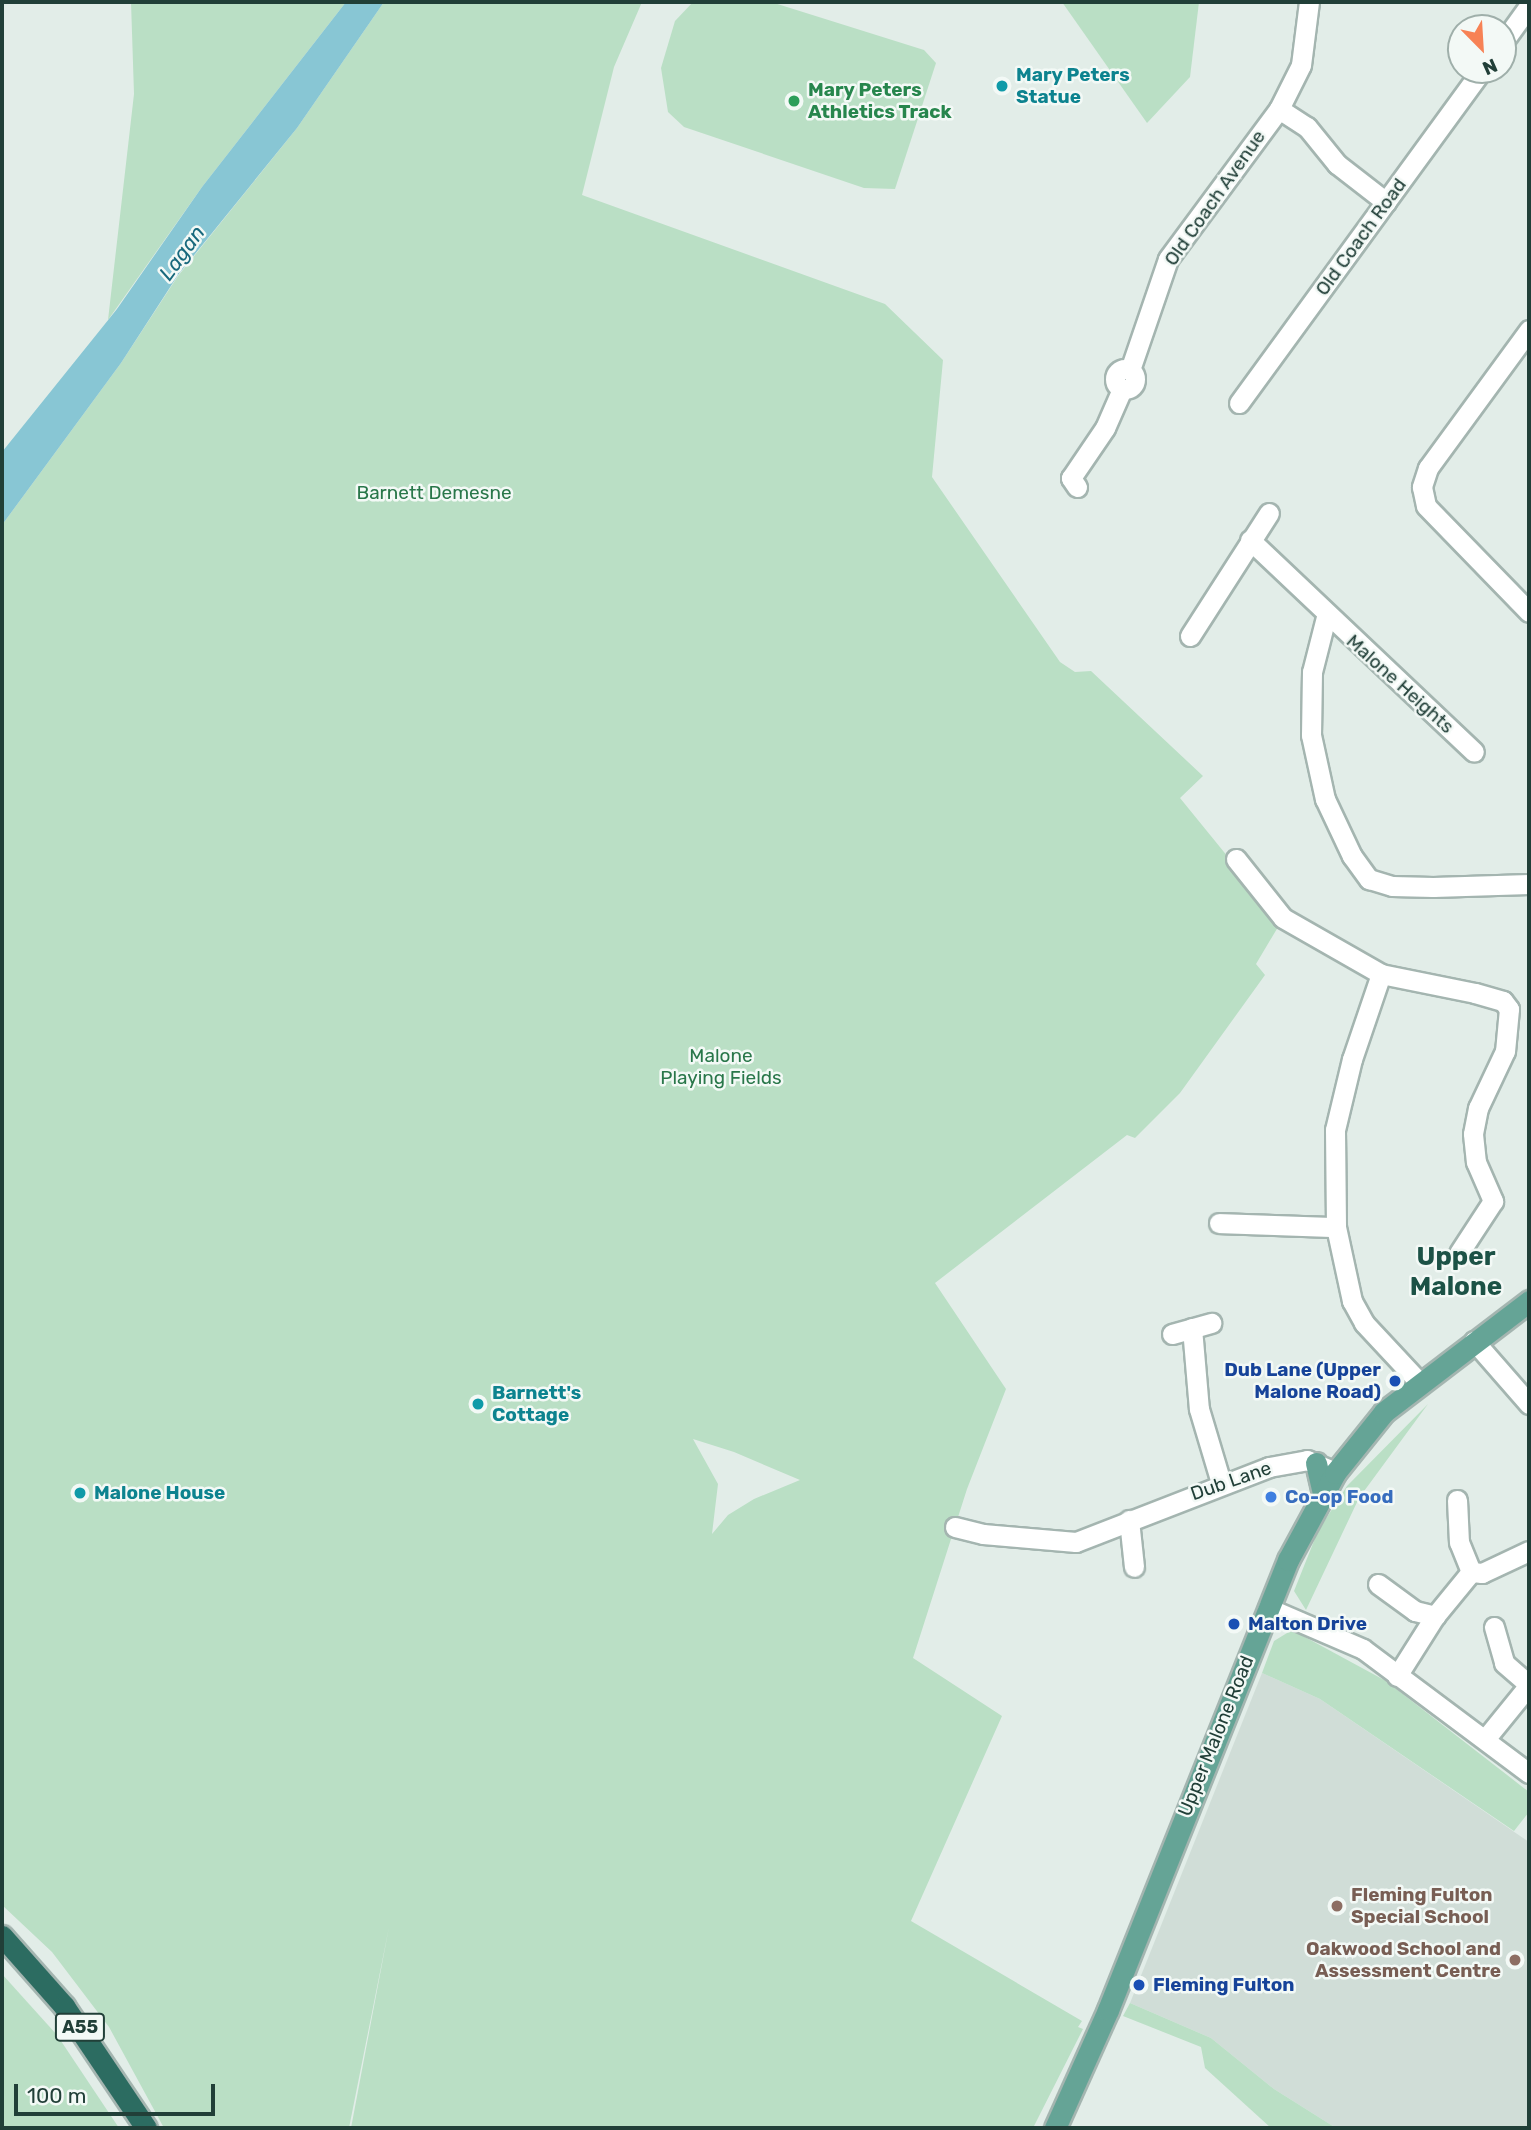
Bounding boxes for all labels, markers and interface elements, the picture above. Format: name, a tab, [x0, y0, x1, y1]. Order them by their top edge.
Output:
north arrow	[1447, 14, 1517, 84]
text: N	[1479, 54, 1501, 80]
place label: Mary Peters Statue	[1016, 64, 1130, 108]
marker: Mary Peters Statue	[994, 78, 1010, 94]
place label: Mary Peters Athletics Track	[808, 79, 952, 123]
marker: Mary Peters Athletics Track	[786, 93, 802, 109]
street label: Old Coach Avenue	[1160, 126, 1270, 270]
street label: Old Coach Road	[1311, 174, 1411, 300]
water label: Lagan	[154, 221, 210, 285]
park label: Barnett Demesne	[356, 482, 512, 504]
street label: Malone Heights	[1342, 630, 1458, 738]
park label: Malone Playing Fields	[660, 1045, 782, 1089]
district label: Upper Malone	[1410, 1241, 1502, 1302]
place label: Dub Lane (Upper Malone Road)	[1224, 1359, 1381, 1403]
marker: Dub Lane (Upper Malone Road)	[1387, 1373, 1403, 1389]
place label: Barnett's Cottage	[492, 1382, 581, 1426]
marker: Barnett's Cottage	[470, 1396, 486, 1412]
street label: Dub Lane	[1188, 1457, 1274, 1505]
place label: Malone House	[94, 1482, 225, 1504]
marker: Malone House	[72, 1485, 88, 1501]
place label: Co-op Food	[1285, 1486, 1393, 1508]
marker: Co-op Food	[1263, 1489, 1279, 1505]
place label: Malton Drive	[1248, 1613, 1367, 1635]
marker: Malton Drive	[1226, 1616, 1242, 1632]
street label: Upper Malone Road	[1173, 1652, 1259, 1820]
place label: Fleming Fulton Special School	[1351, 1884, 1493, 1928]
marker: Fleming Fulton Special School	[1329, 1898, 1345, 1914]
place label: Oakwood School and Assessment Centre	[1306, 1938, 1501, 1982]
marker: Oakwood School and Assessment Centre	[1507, 1952, 1523, 1968]
place label: Fleming Fulton	[1153, 1974, 1295, 1996]
marker: Fleming Fulton	[1131, 1977, 1147, 1993]
road number: A55	[54, 2012, 106, 2041]
scale bar	[18, 2070, 219, 2114]
text: 100 m	[27, 2083, 86, 2108]

